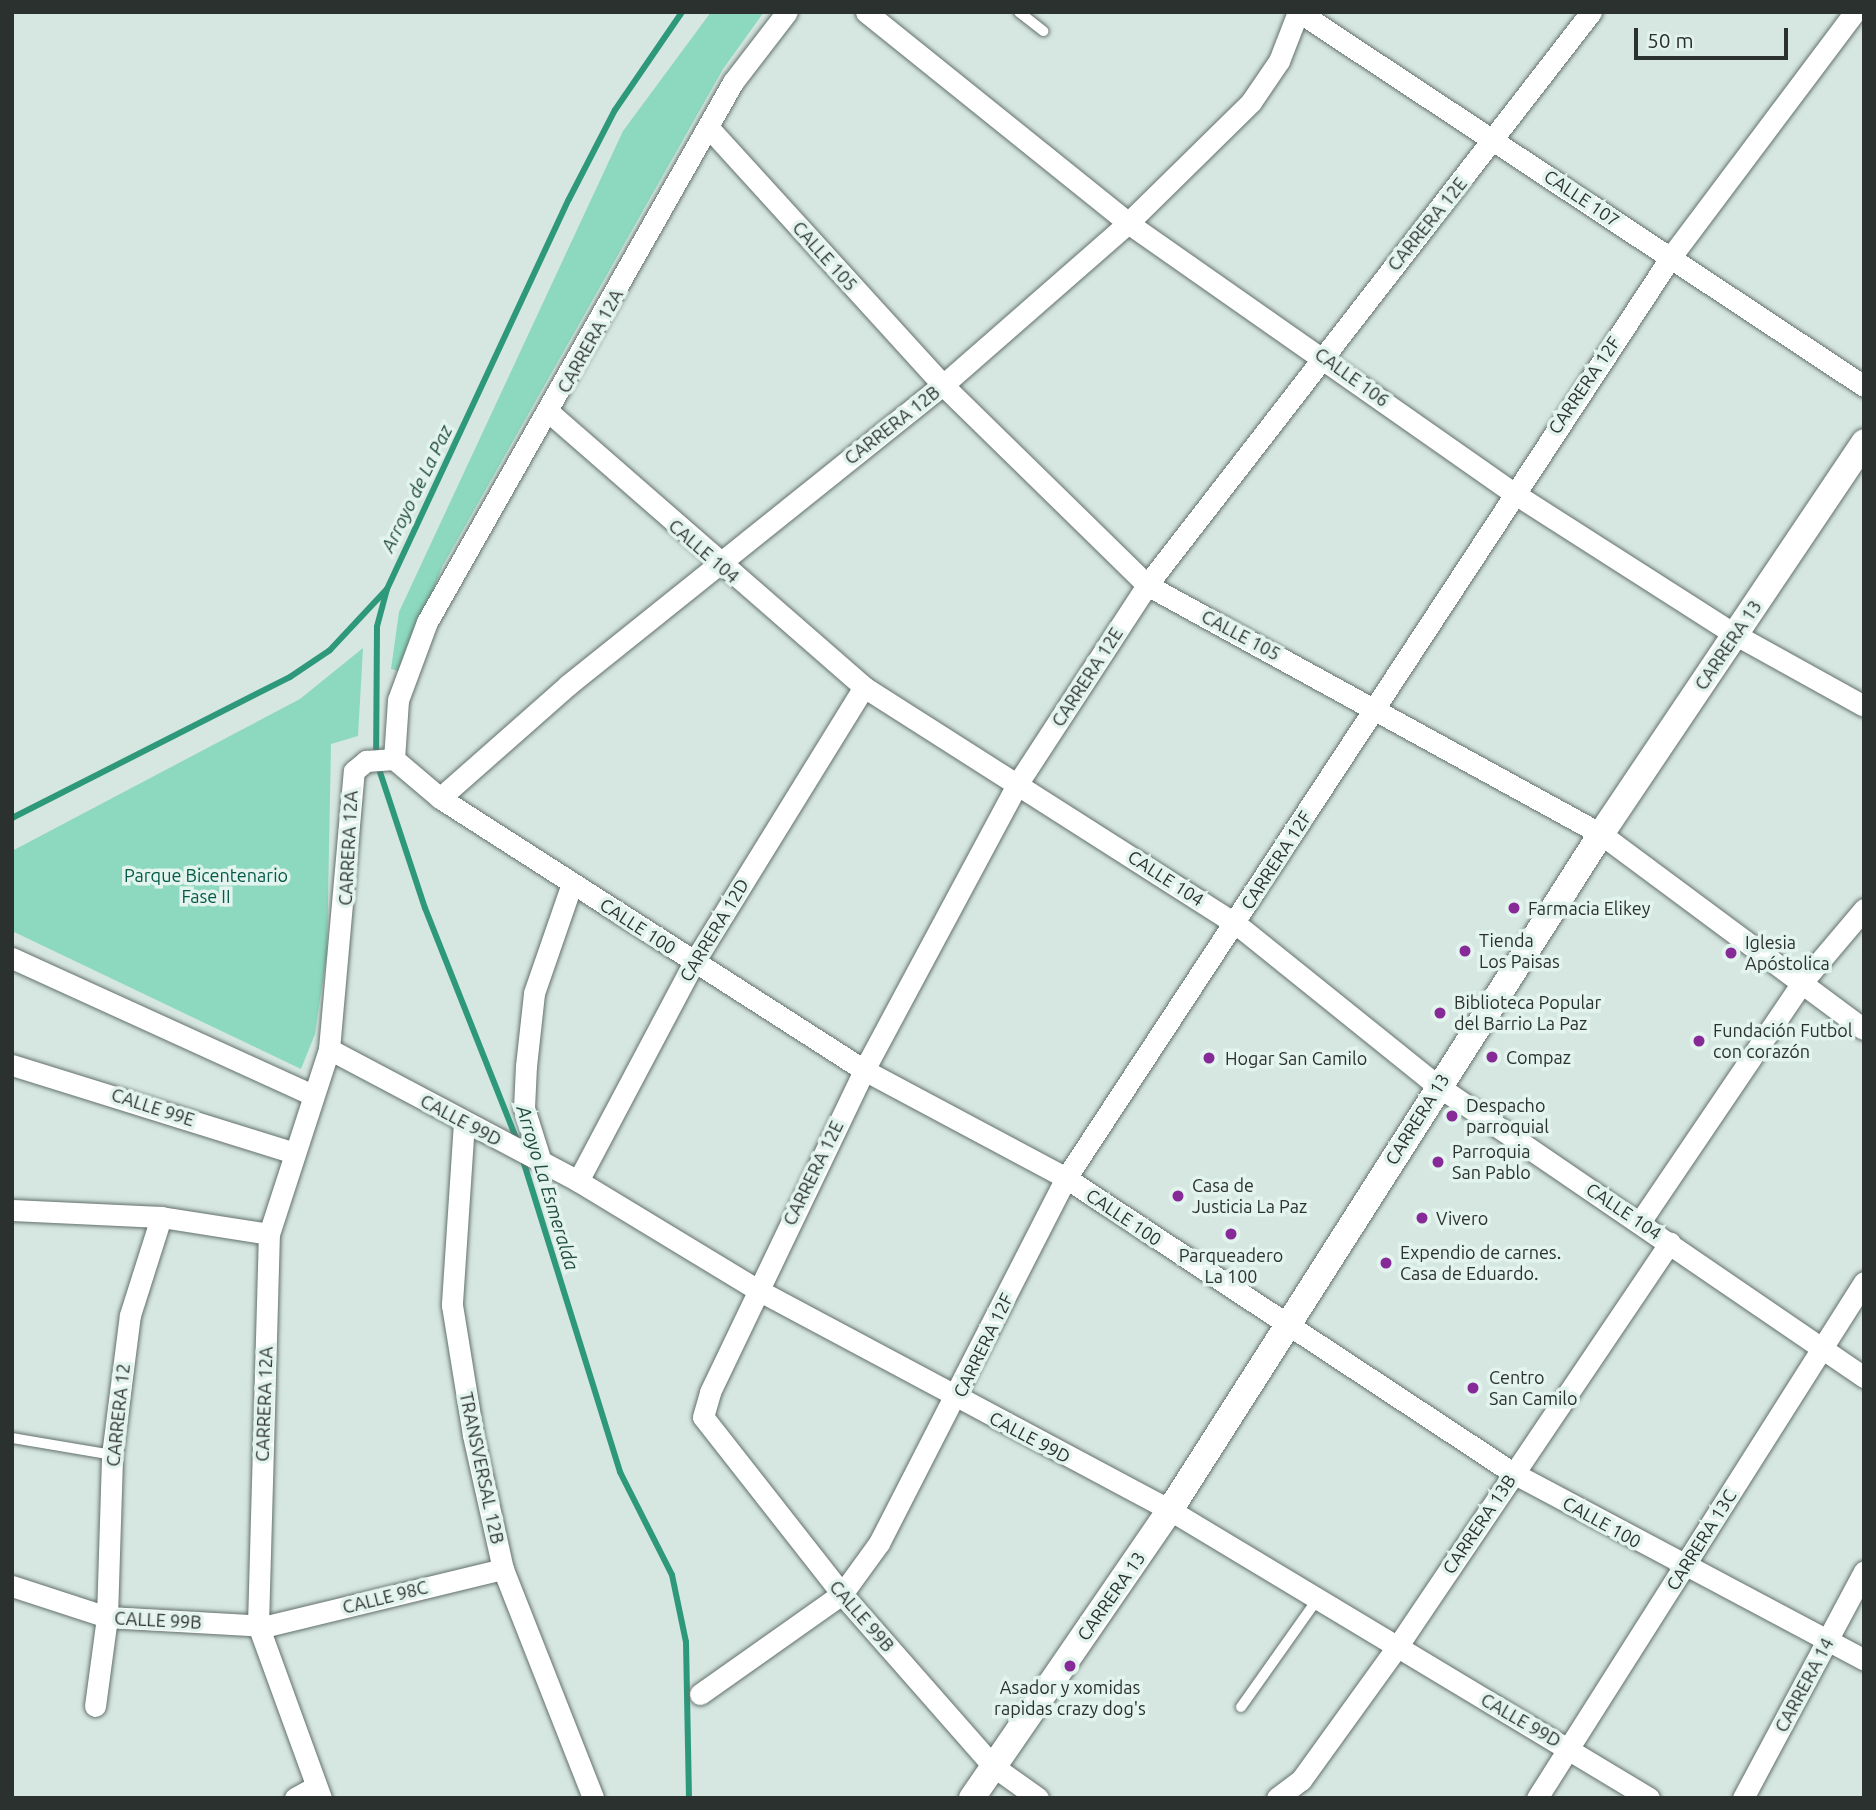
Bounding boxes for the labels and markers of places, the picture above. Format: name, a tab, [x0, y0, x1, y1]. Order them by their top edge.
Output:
place label: Farmacia Elikey	[1528, 897, 1650, 919]
marker: Farmacia Elikey	[1506, 900, 1522, 916]
place label: Tienda Los Paisas	[1479, 930, 1560, 972]
place label: Iglesia Apóstolica	[1745, 932, 1830, 974]
marker: Tienda Los Paisas	[1457, 943, 1473, 959]
marker: Iglesia Apóstolica	[1723, 945, 1739, 961]
place label: Biblioteca Popular del Barrio La Paz	[1454, 992, 1601, 1034]
marker: Biblioteca Popular del Barrio La Paz	[1432, 1005, 1448, 1021]
place label: Fundación Futbol con corazón	[1713, 1020, 1853, 1062]
marker: Fundación Futbol con corazón	[1691, 1033, 1707, 1049]
place label: Compaz	[1506, 1046, 1571, 1068]
place label: Hogar San Camilo	[1225, 1047, 1367, 1069]
marker: Hogar San Camilo	[1199, 1048, 1219, 1068]
marker: Compaz	[1484, 1049, 1500, 1065]
place label: Despacho parroquial	[1466, 1095, 1549, 1138]
marker: Despacho parroquial	[1444, 1108, 1460, 1124]
place label: Parroquia San Pablo	[1452, 1141, 1531, 1184]
marker: Parroquia San Pablo	[1430, 1154, 1446, 1170]
place label: Casa de Justicia La Paz	[1192, 1175, 1307, 1218]
marker: Casa de Justicia La Paz	[1170, 1188, 1186, 1204]
place label: Vivero	[1436, 1207, 1488, 1229]
marker: Vivero	[1414, 1210, 1430, 1226]
marker: Parqueadero La 100	[1223, 1226, 1239, 1242]
place label: Expendio de carnes. Casa de Eduardo.	[1400, 1242, 1561, 1284]
place label: Parqueadero La 100	[1179, 1245, 1283, 1288]
marker: Expendio de carnes. Casa de Eduardo.	[1378, 1255, 1394, 1271]
place label: Centro San Camilo	[1489, 1367, 1578, 1410]
marker: Centro San Camilo	[1463, 1378, 1483, 1398]
marker: Asador y xomidas rapidas crazy dog's	[1062, 1658, 1078, 1674]
place label: Asador y xomidas rapidas crazy dog's	[994, 1677, 1146, 1720]

